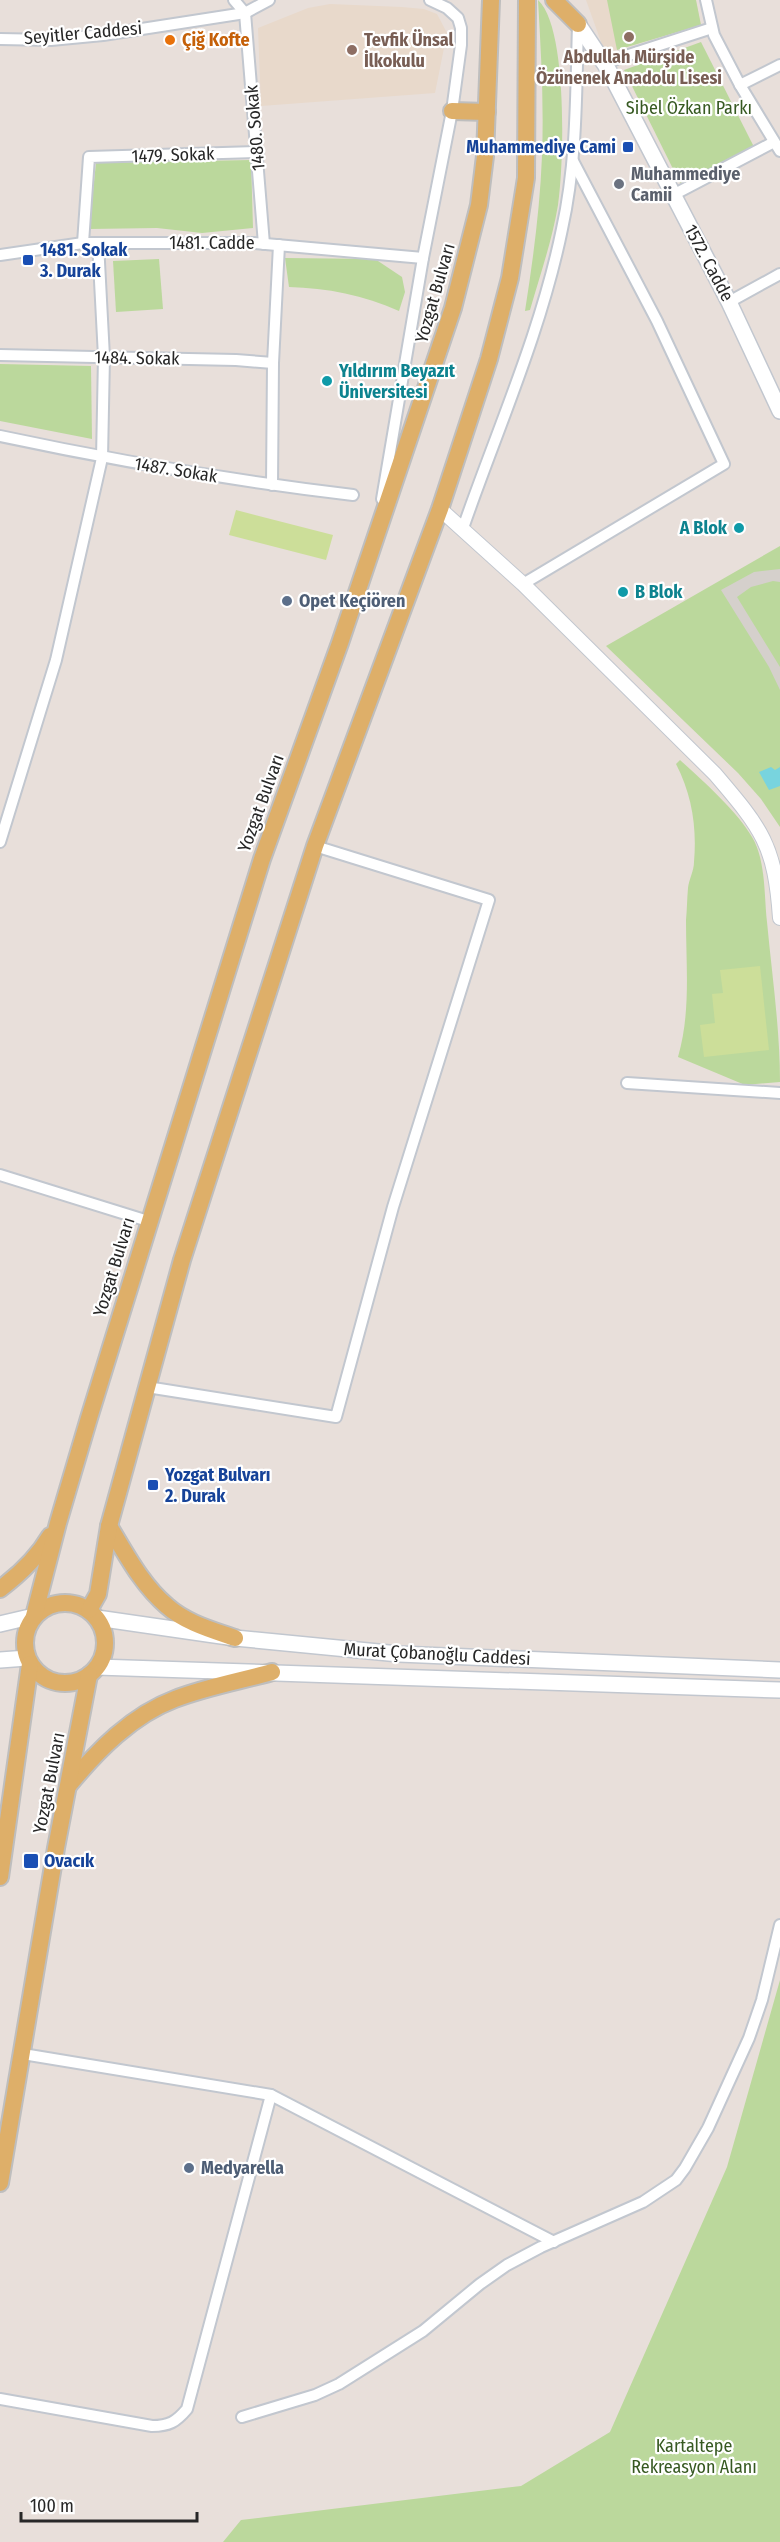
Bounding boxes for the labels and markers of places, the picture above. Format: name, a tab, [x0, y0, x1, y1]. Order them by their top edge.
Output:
place label: Çiğ Kofte	[182, 29, 250, 51]
place label: Tevfik Ünsal İlkokulu	[364, 29, 454, 72]
marker: Abdullah Mürşide Özünenek Anadolu Lisesi	[622, 30, 636, 44]
marker: Çiğ Kofte	[163, 33, 177, 47]
marker: Tevfik Ünsal İlkokulu	[345, 43, 359, 57]
place label: Abdullah Mürşide Özünenek Anadolu Lisesi	[536, 46, 722, 89]
place label: Muhammediye Cami	[466, 136, 616, 158]
marker: Muhammediye Cami	[621, 140, 635, 154]
place label: Muhammediye Camii	[631, 163, 740, 206]
marker: Muhammediye Camii	[612, 177, 626, 191]
place label: 1481. Sokak 3. Durak	[39, 239, 128, 282]
marker: 1481. Sokak 3. Durak	[21, 253, 35, 267]
place label: Yıldırım Beyazıt Üniversitesi	[338, 360, 456, 403]
marker: Yıldırım Beyazıt Üniversitesi	[320, 374, 334, 388]
place label: A Blok	[679, 517, 728, 539]
marker: A Blok	[732, 521, 746, 535]
place label: B Blok	[635, 581, 683, 603]
marker: B Blok	[616, 585, 630, 599]
place label: Opet Keçiören	[299, 590, 405, 612]
marker: Opet Keçiören	[280, 594, 294, 608]
place label: Yozgat Bulvarı 2. Durak	[164, 1464, 270, 1507]
marker: Yozgat Bulvarı 2. Durak	[146, 1478, 160, 1492]
place label: Ovacık	[44, 1850, 95, 1872]
marker: Ovacık	[22, 1852, 40, 1870]
place label: Medyarella	[201, 2157, 284, 2179]
marker: Medyarella	[182, 2161, 196, 2175]

